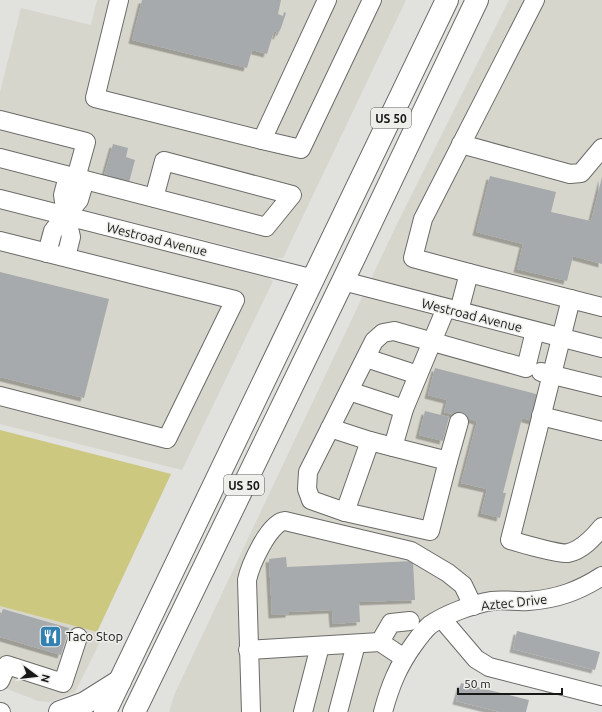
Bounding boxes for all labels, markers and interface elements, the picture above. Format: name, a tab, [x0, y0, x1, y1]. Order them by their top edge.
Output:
road number: US 50	[371, 108, 411, 128]
street label: Westroad Avenue	[105, 220, 209, 258]
street label: Westroad Avenue	[420, 296, 524, 334]
road number: US 50	[224, 475, 264, 495]
street label: Aztec Drive	[480, 592, 548, 612]
restaurant icon: Taco Stop	[37, 623, 63, 649]
place label: Taco Stop	[66, 629, 123, 643]
north arrow	[16, 656, 56, 696]
scale bar	[458, 670, 562, 696]
text: N	[39, 673, 53, 684]
text: 50 m	[464, 677, 491, 690]

